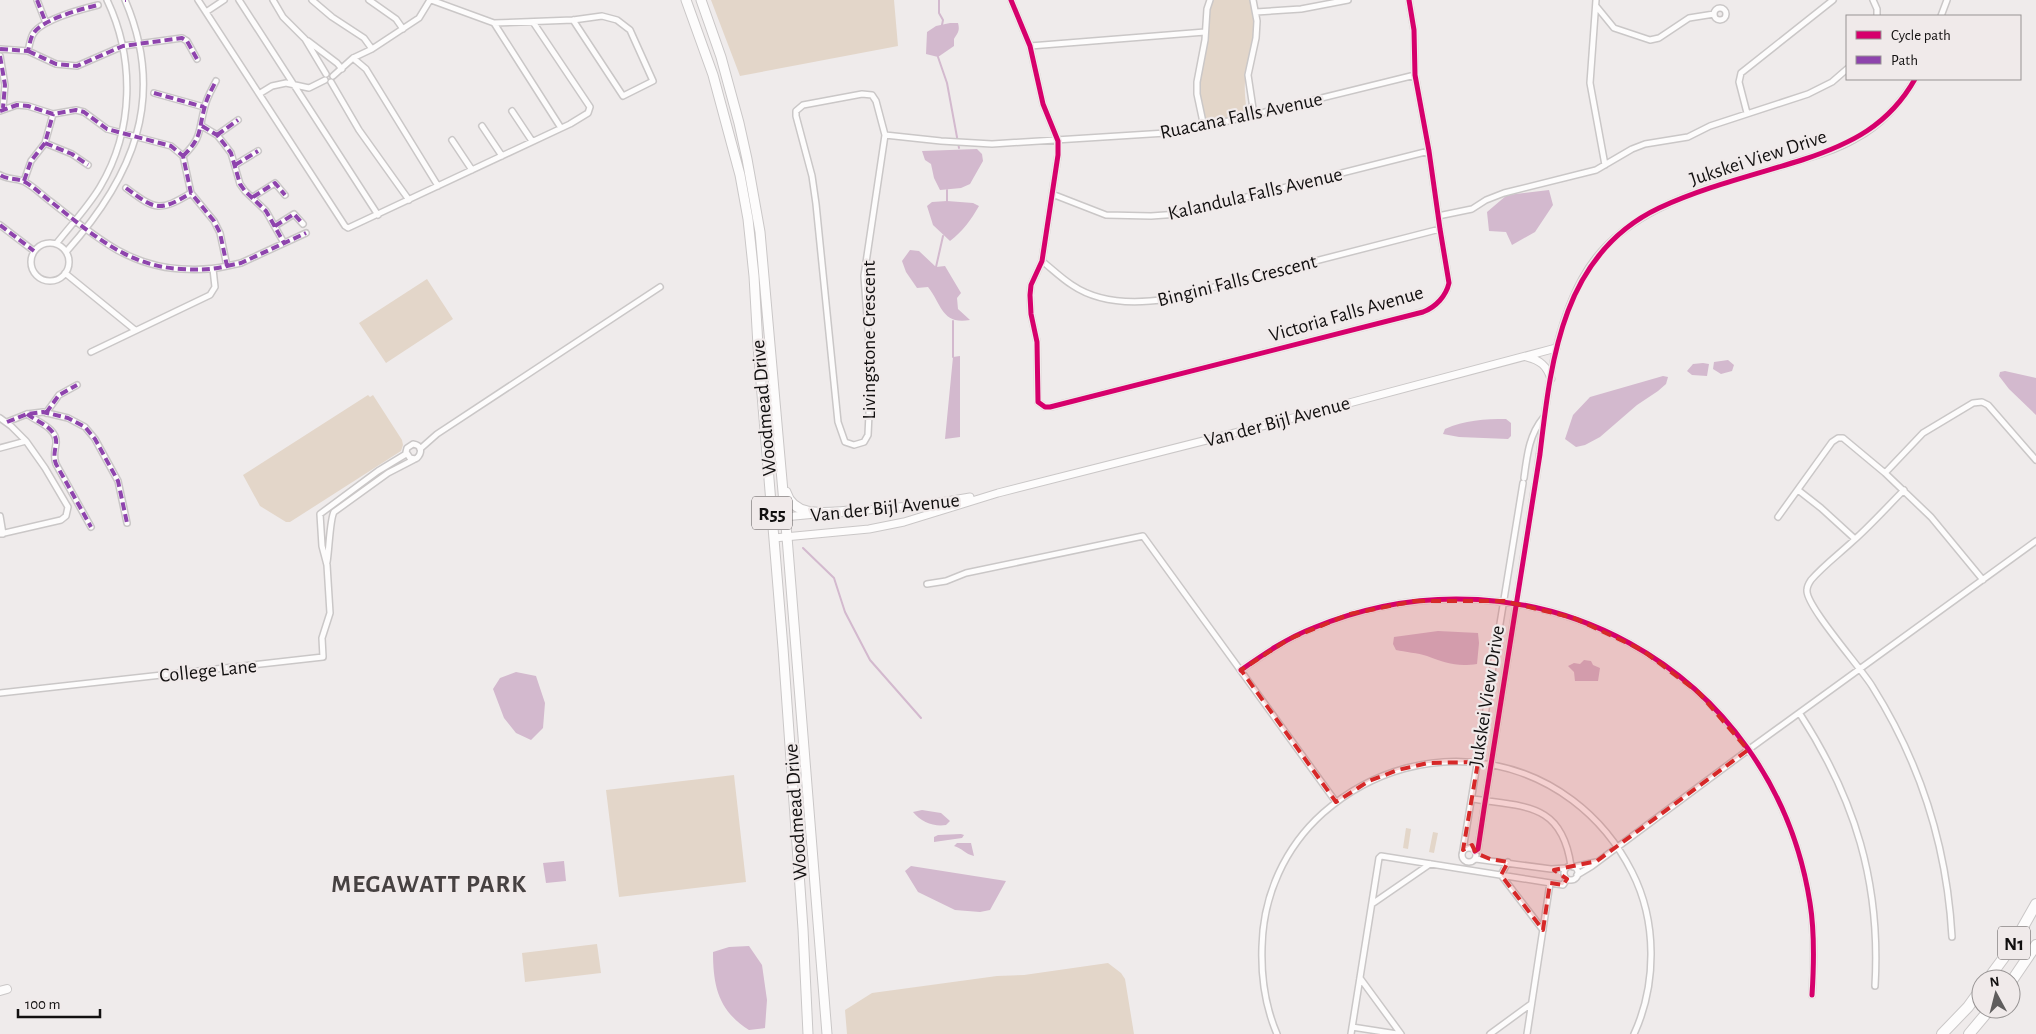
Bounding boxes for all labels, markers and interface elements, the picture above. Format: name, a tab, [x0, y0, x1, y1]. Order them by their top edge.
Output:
legend	[1846, 15, 2021, 80]
text: Cycle path	[1891, 28, 1951, 43]
text: Path	[1891, 53, 1918, 68]
street label: Ruacana Falls Avenue	[1158, 89, 1324, 143]
street label: Jukskei View Drive	[1687, 126, 1829, 189]
street label: Kalandula Falls Avenue	[1166, 164, 1344, 224]
street label: Bingini Falls Crescent	[1155, 251, 1320, 310]
street label: Livingstone Crescent	[859, 260, 879, 420]
street label: Victoria Falls Avenue	[1267, 282, 1426, 346]
street label: Woodmead Drive	[748, 339, 780, 477]
street label: Van der Bijl Avenue	[1202, 393, 1352, 451]
street label: Van der Bijl Avenue	[810, 490, 961, 526]
road number: R55	[752, 496, 792, 530]
street label: Jukskei View Drive	[1466, 624, 1508, 768]
street label: College Lane	[158, 656, 258, 686]
street label: Woodmead Drive	[781, 743, 811, 881]
district label: MEGAWATT PARK	[331, 872, 527, 897]
road number: N1	[1998, 926, 2030, 960]
north arrow	[1971, 969, 2021, 1019]
text: N	[1989, 975, 2000, 990]
scale bar	[18, 986, 100, 1018]
text: 100 m	[25, 997, 60, 1012]

